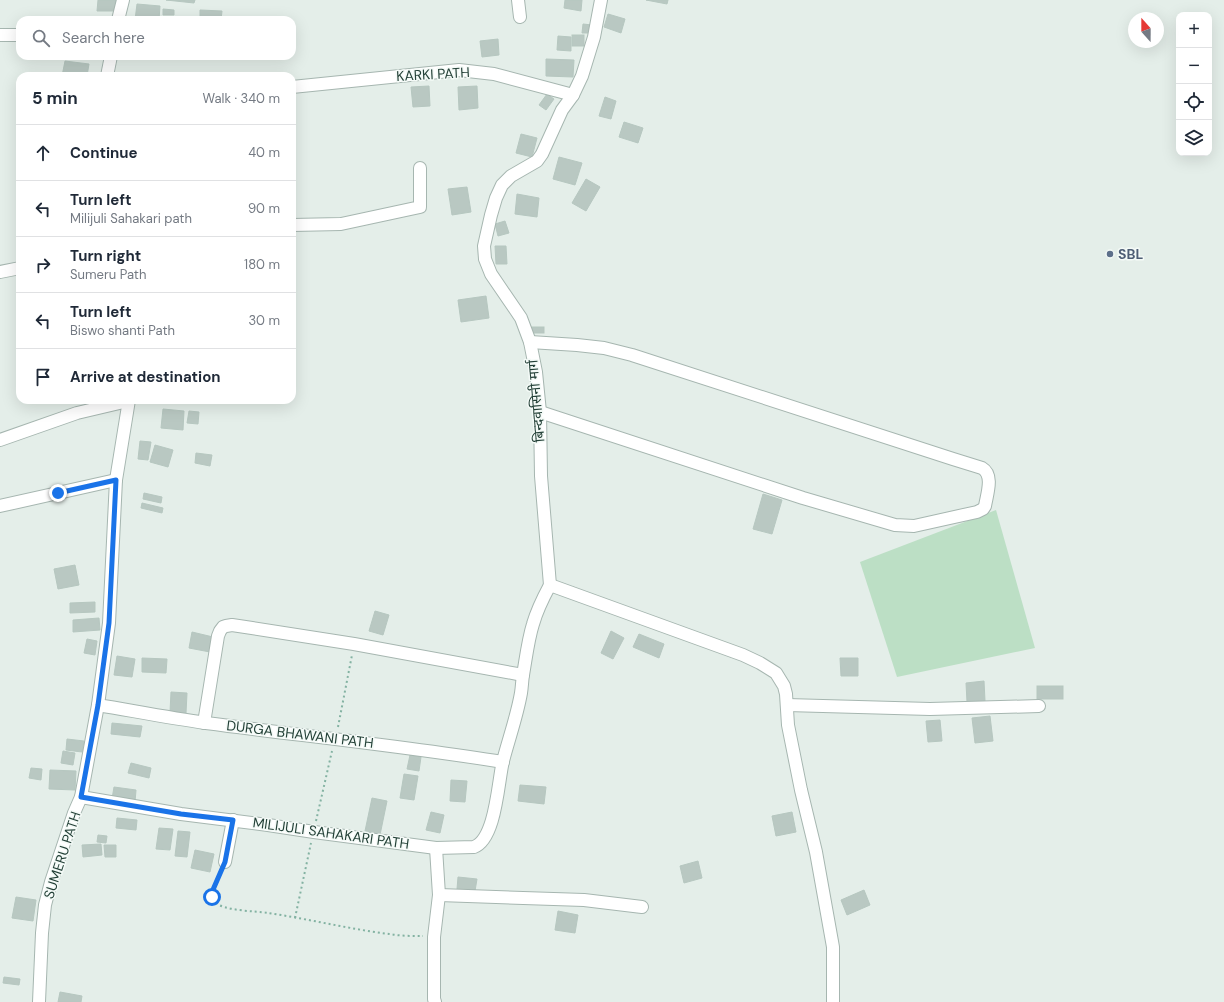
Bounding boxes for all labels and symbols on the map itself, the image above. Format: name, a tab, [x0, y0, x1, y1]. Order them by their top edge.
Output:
north arrow	[1128, 12, 1164, 48]
street label: KARKI PATH	[396, 63, 470, 85]
place label: SBL	[1118, 245, 1143, 263]
marker: SBL	[1105, 249, 1115, 259]
street label: बिन्दवासिनी मार्ग	[523, 358, 549, 443]
route end	[49, 484, 67, 502]
street label: DURGA BHAWANI PATH	[225, 716, 375, 752]
street label: SUMERU PATH	[39, 809, 85, 901]
street label: MILIJULI SAHAKARI PATH	[252, 813, 410, 853]
route start	[203, 888, 221, 906]

